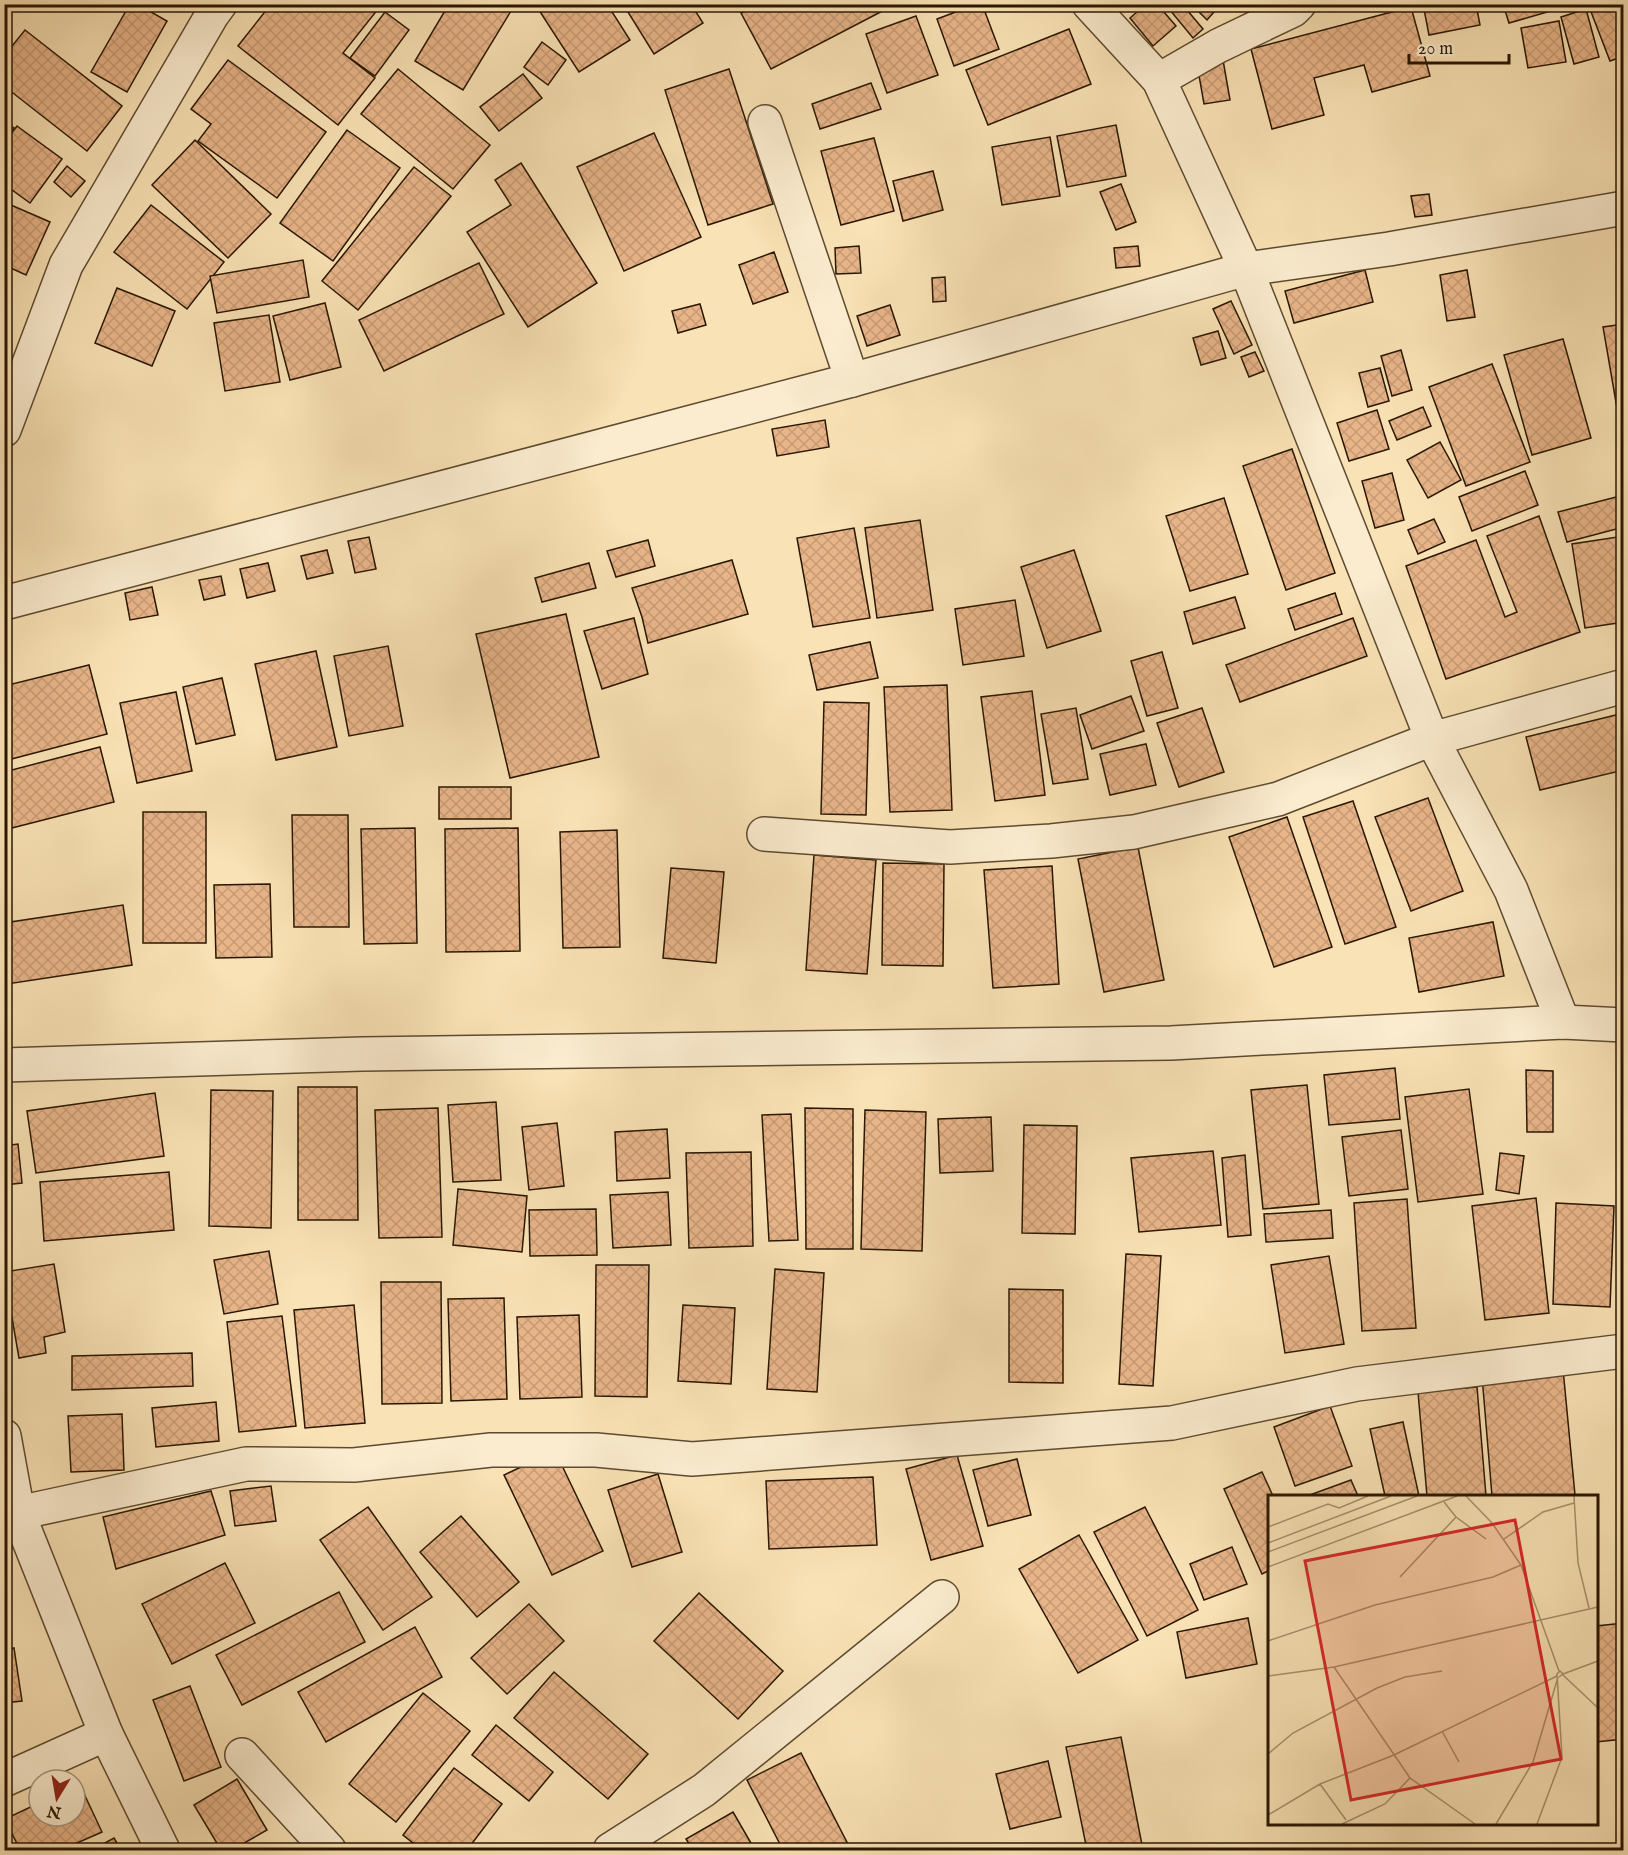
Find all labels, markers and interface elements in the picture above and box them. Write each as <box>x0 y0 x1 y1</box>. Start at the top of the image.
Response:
scale bar <box>1409 27 1510 65</box>
text: 20 m <box>1418 38 1453 61</box>
inset map <box>1268 1495 1598 1825</box>
north arrow <box>27 1768 87 1828</box>
text: N <box>46 1800 64 1822</box>

